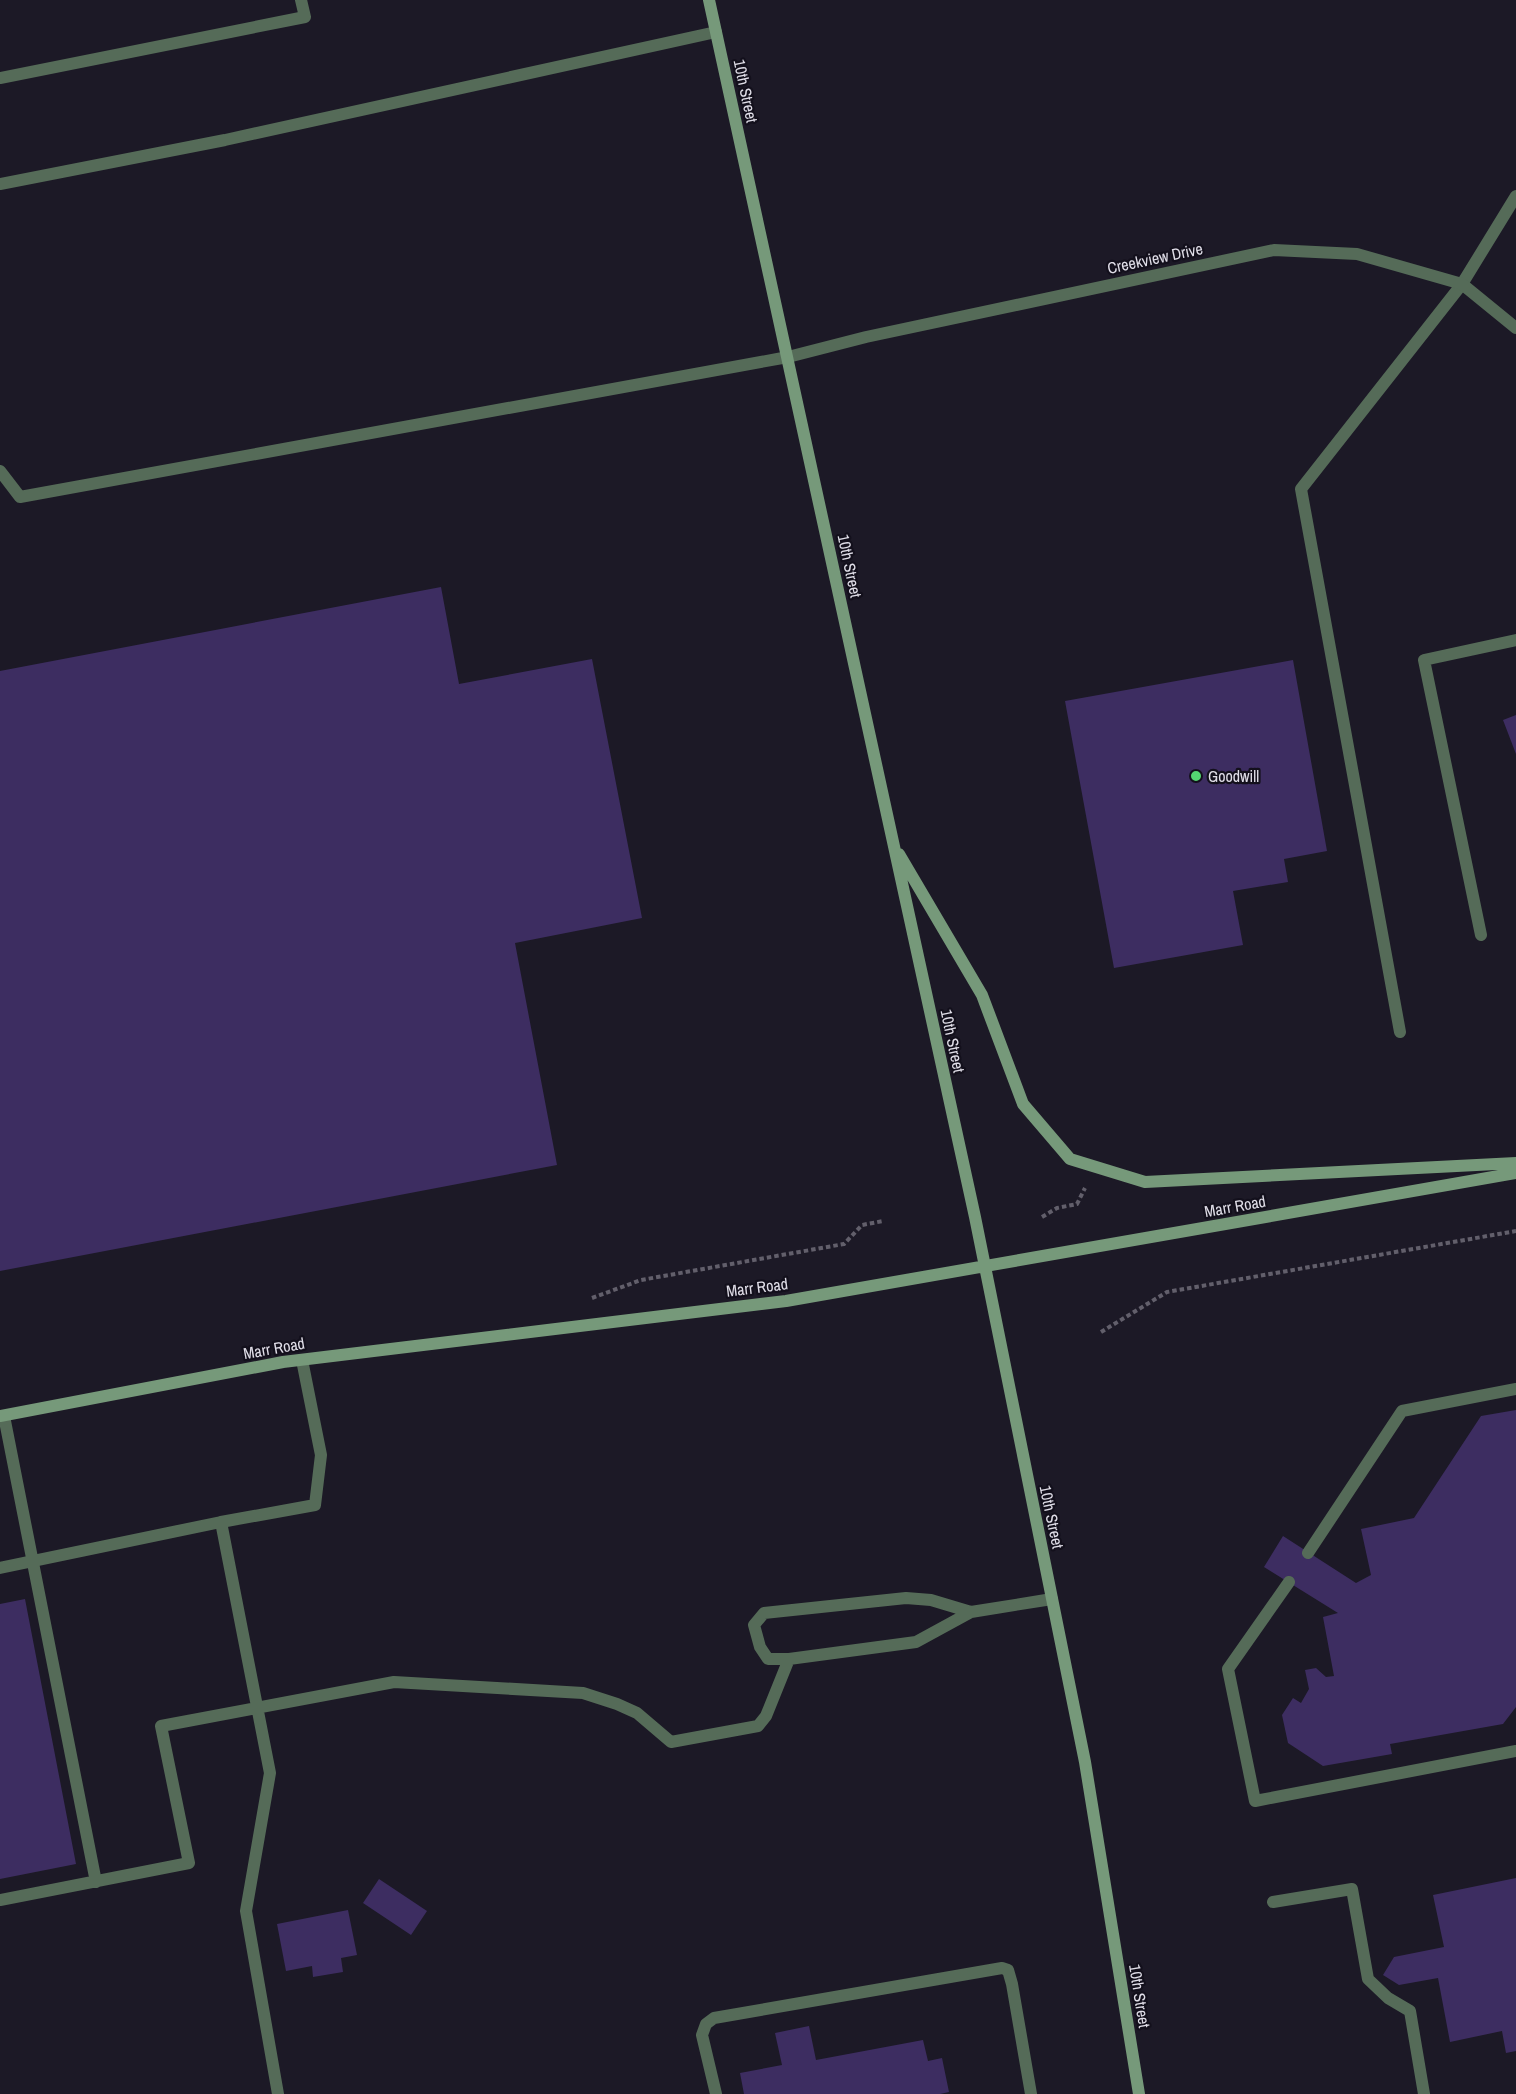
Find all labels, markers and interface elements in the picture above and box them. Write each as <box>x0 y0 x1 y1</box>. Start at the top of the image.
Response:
street label: 10th Street <box>729 57 764 125</box>
street label: Creekview Drive <box>1105 237 1205 279</box>
street label: 10th Street <box>833 532 868 600</box>
place label: Goodwill <box>1208 765 1259 787</box>
marker: Goodwill <box>1189 769 1203 783</box>
street label: 10th Street <box>936 1007 971 1075</box>
street label: Marr Road <box>1203 1190 1267 1222</box>
street label: Marr Road <box>725 1272 789 1302</box>
street label: Marr Road <box>242 1332 306 1364</box>
street label: 10th Street <box>1035 1483 1070 1551</box>
street label: 10th Street <box>1124 1963 1156 2030</box>

